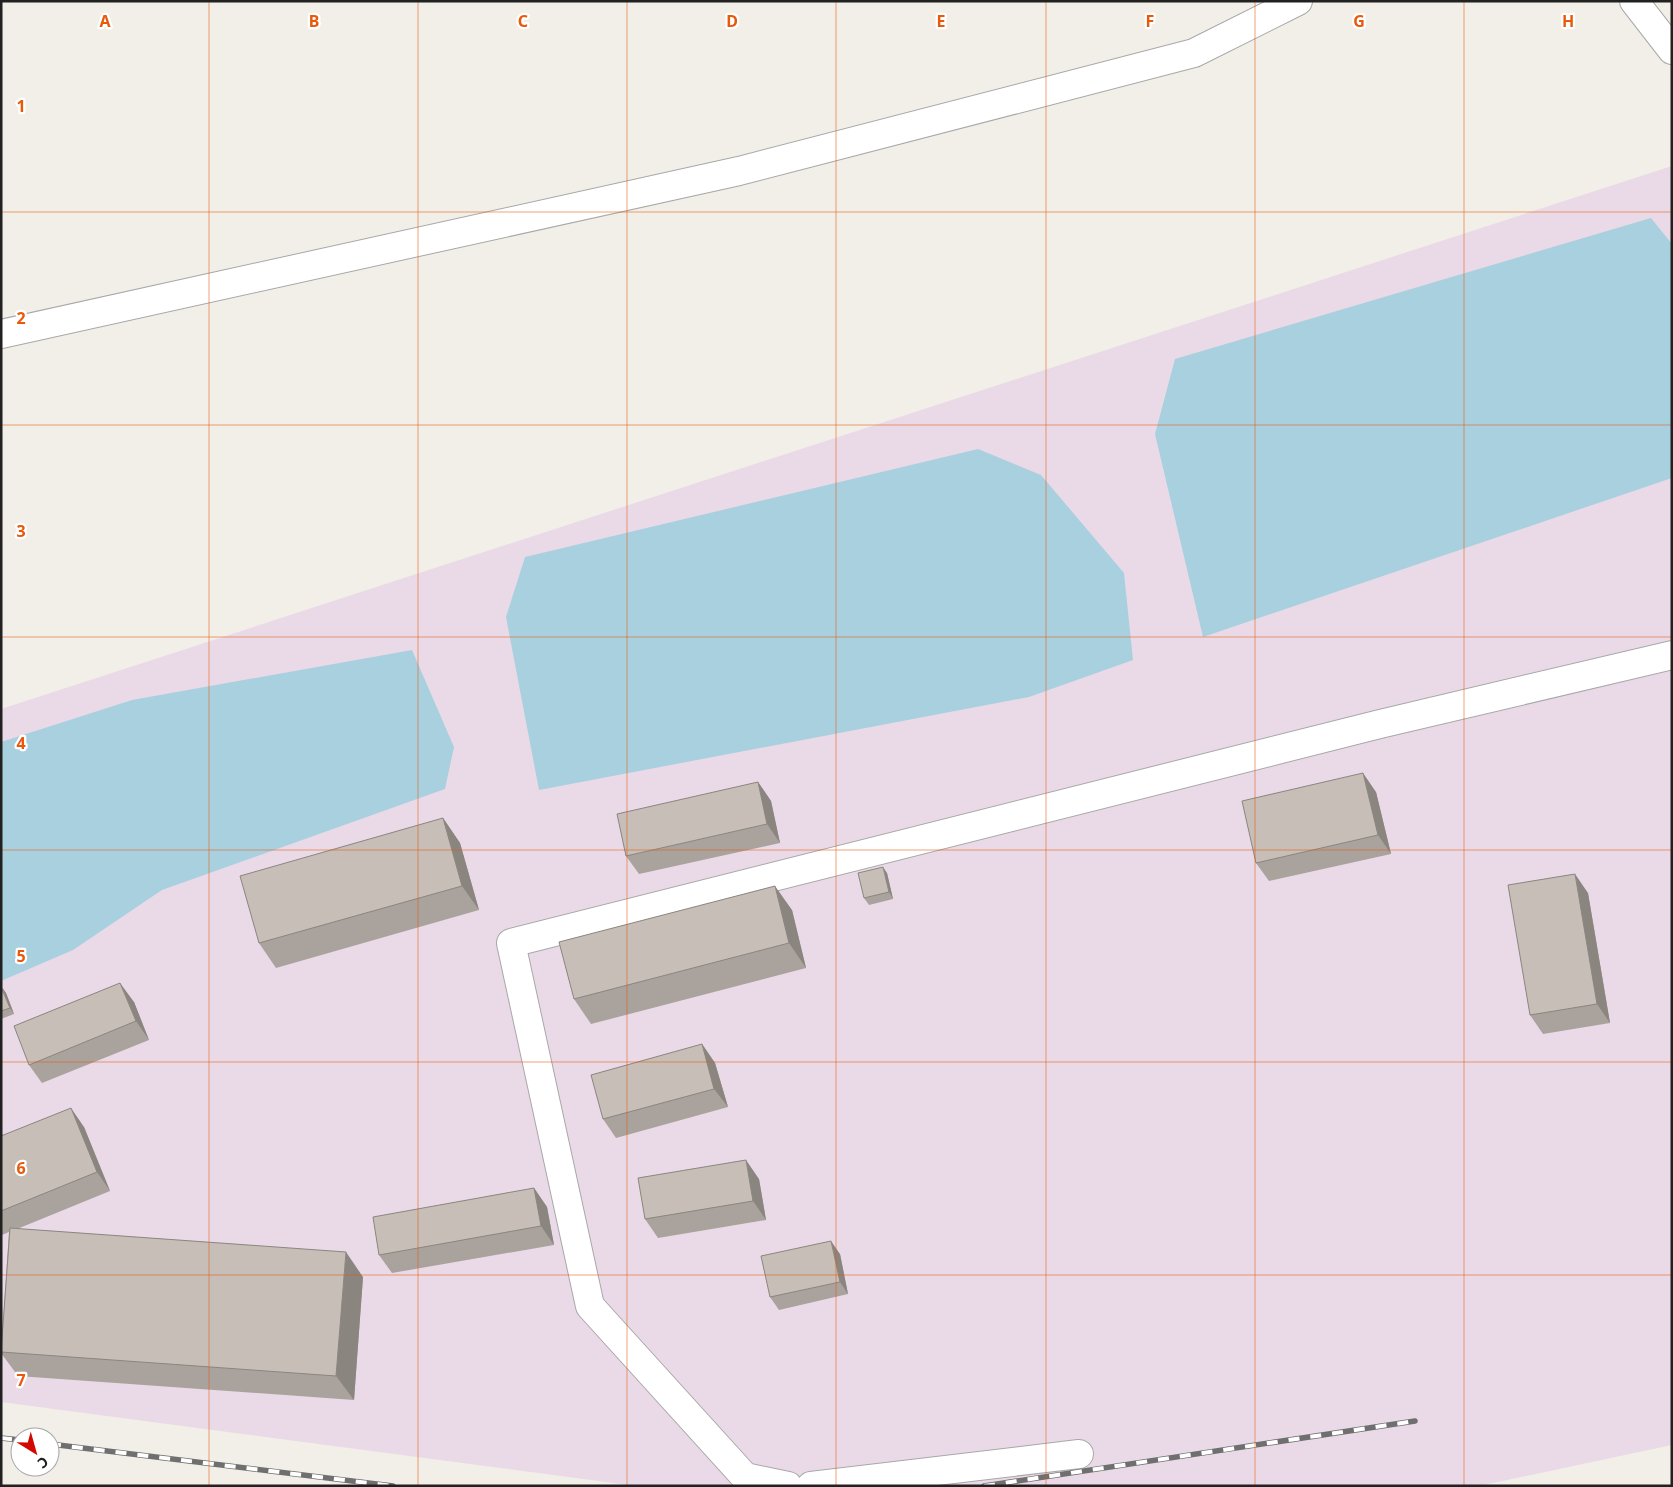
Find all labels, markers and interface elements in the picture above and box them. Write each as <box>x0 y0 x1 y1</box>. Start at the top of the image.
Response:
text: A <box>99 10 111 32</box>
text: B <box>309 10 319 32</box>
text: C <box>518 10 528 32</box>
text: D <box>726 10 738 32</box>
text: E <box>937 10 946 32</box>
text: F <box>1146 10 1154 32</box>
text: G <box>1353 10 1365 32</box>
text: H <box>1562 10 1574 32</box>
text: 1 <box>16 95 26 117</box>
text: 2 <box>16 307 26 329</box>
text: 3 <box>16 520 26 542</box>
text: 4 <box>16 732 26 754</box>
text: 5 <box>16 945 26 967</box>
text: 6 <box>16 1157 26 1179</box>
text: 7 <box>16 1369 26 1391</box>
north arrow <box>10 1427 60 1477</box>
text: С <box>34 1452 52 1473</box>

